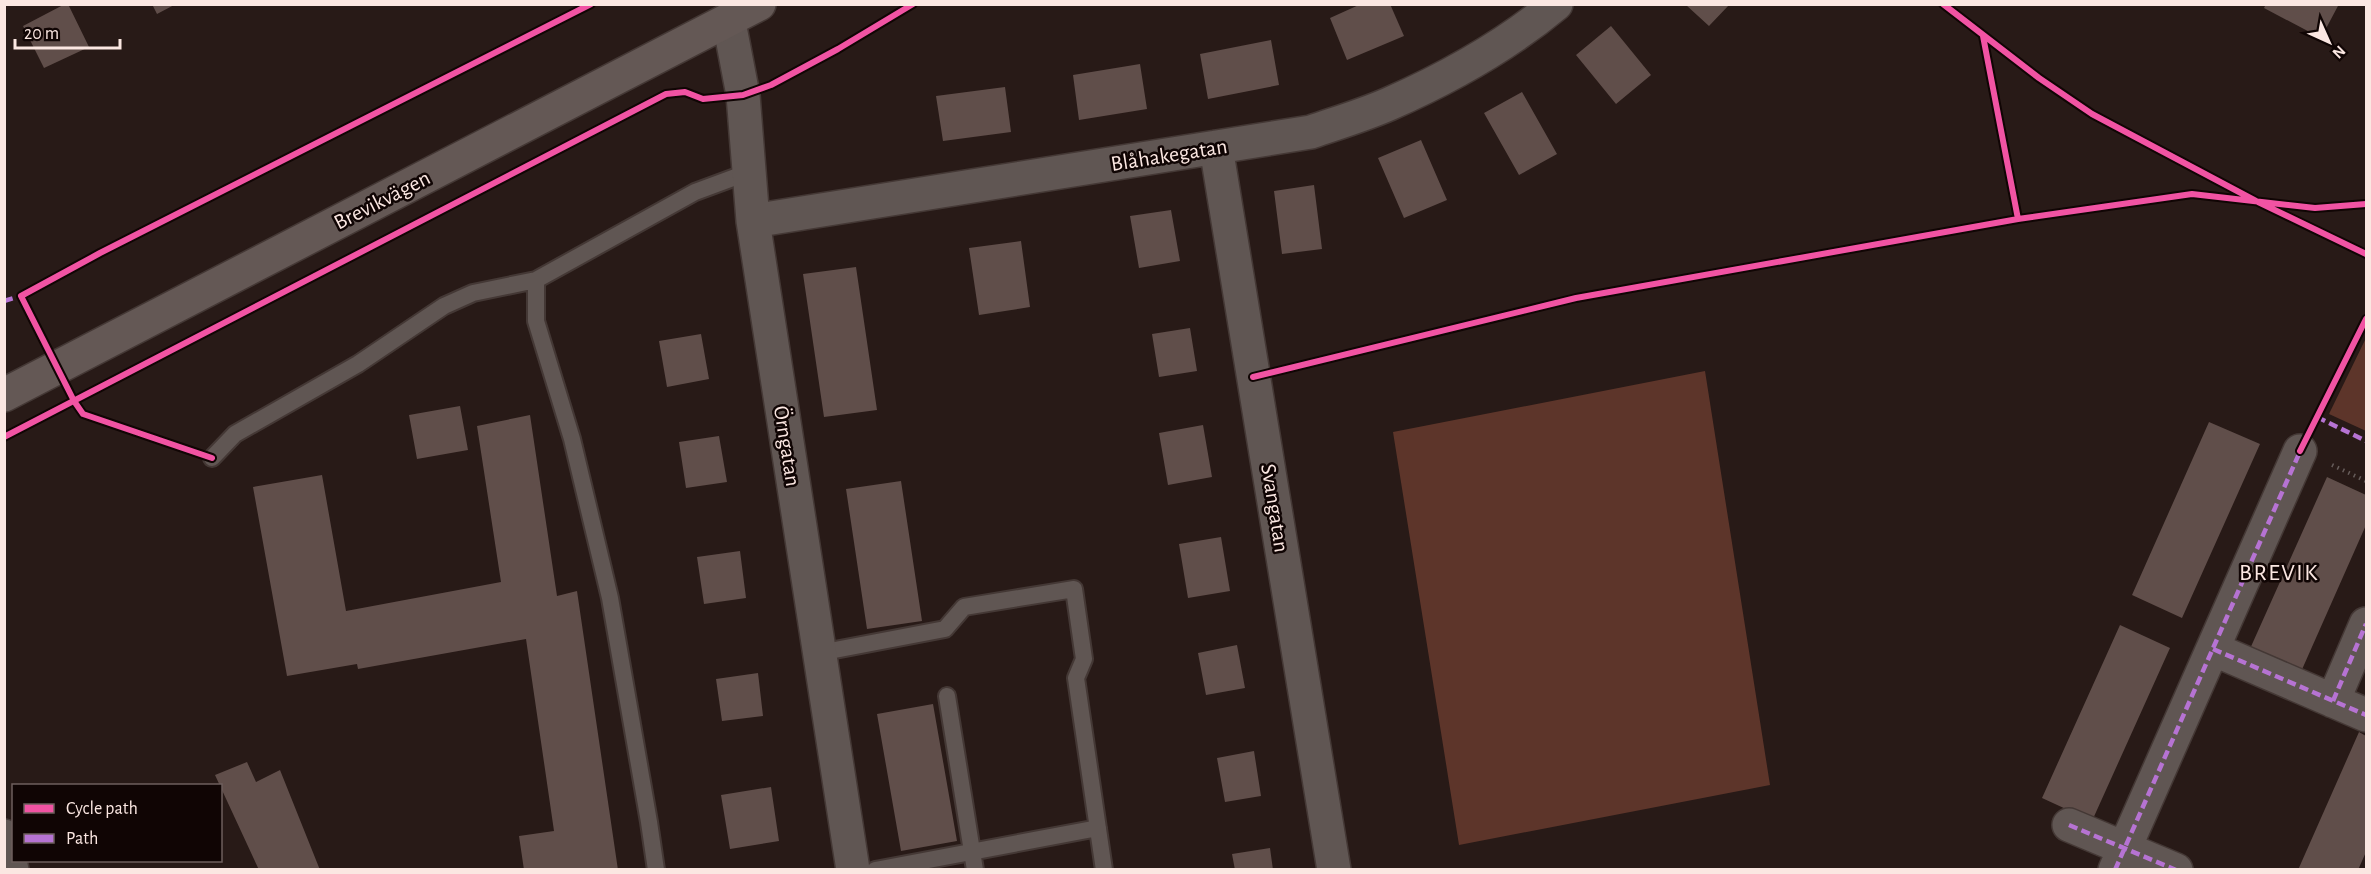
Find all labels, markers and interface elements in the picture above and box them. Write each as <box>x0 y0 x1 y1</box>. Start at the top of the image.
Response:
scale bar <box>15 12 120 50</box>
north arrow <box>2299 12 2359 72</box>
text: 20 m <box>24 25 59 43</box>
text: N <box>2329 42 2348 61</box>
street label: Blåhakegatan <box>1109 135 1229 175</box>
street label: Brevikvägen <box>330 166 434 234</box>
street label: Örngatan <box>770 404 804 488</box>
street label: Svangatan <box>1257 462 1293 554</box>
district label: BREVIK <box>2239 561 2319 585</box>
legend <box>12 784 222 862</box>
text: Cycle path <box>66 800 138 818</box>
text: Path <box>66 830 98 848</box>

